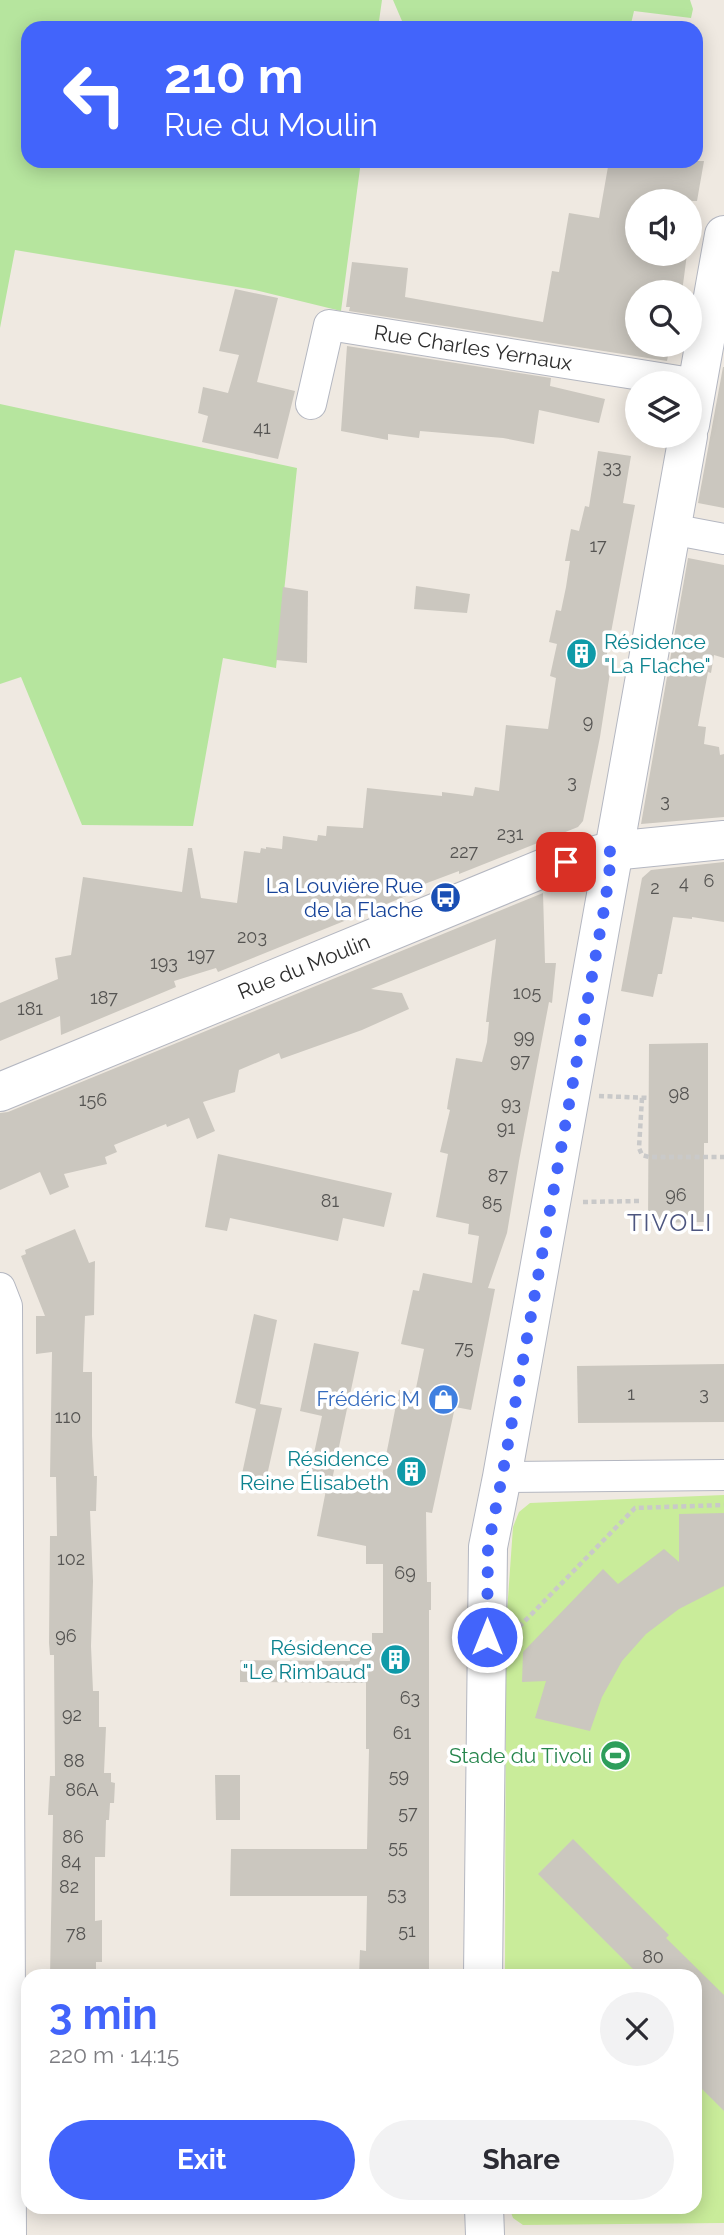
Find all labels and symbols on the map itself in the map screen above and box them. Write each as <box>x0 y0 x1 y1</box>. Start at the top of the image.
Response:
street label: Rue Charles Yernaux <box>372 320 574 376</box>
house number: 41 <box>253 417 271 438</box>
house number: 33 <box>602 456 622 477</box>
house number: 17 <box>589 535 607 556</box>
place label: Résidence "La Flache" <box>604 629 711 678</box>
building icon: Résidence "La Flache" <box>564 637 598 671</box>
house number: 9 <box>583 711 593 732</box>
house number: 3 <box>567 771 577 792</box>
house number: 3 <box>660 790 670 811</box>
house number: 231 <box>497 823 524 844</box>
pin <box>536 832 596 892</box>
house number: 227 <box>450 841 479 862</box>
house number: 6 <box>704 870 715 891</box>
house number: 4 <box>679 872 689 893</box>
place label: La Louvière Rue de la Flache <box>266 873 423 922</box>
house number: 2 <box>650 877 660 898</box>
bus stop icon: La Louvière Rue de la Flache <box>429 881 463 915</box>
house number: 203 <box>237 926 267 947</box>
street label: Rue du Moulin <box>234 929 374 1004</box>
house number: 197 <box>187 944 215 965</box>
house number: 193 <box>150 952 178 973</box>
house number: 105 <box>513 982 541 1003</box>
house number: 187 <box>90 987 118 1008</box>
house number: 181 <box>17 998 43 1019</box>
house number: 99 <box>513 1026 535 1047</box>
house number: 97 <box>510 1050 530 1071</box>
house number: 98 <box>668 1083 690 1104</box>
house number: 156 <box>79 1089 107 1110</box>
house number: 93 <box>501 1093 521 1114</box>
house number: 91 <box>497 1117 515 1138</box>
house number: 87 <box>488 1165 509 1186</box>
house number: 96 <box>665 1184 687 1205</box>
house number: 81 <box>321 1190 339 1211</box>
house number: 85 <box>482 1192 502 1213</box>
district label: TIVOLI <box>627 1208 713 1237</box>
house number: 75 <box>454 1337 474 1358</box>
shop icon: Frédéric M <box>426 1382 460 1416</box>
house number: 1 <box>627 1383 635 1404</box>
house number: 3 <box>699 1383 709 1404</box>
place label: Frédéric M <box>316 1386 420 1411</box>
house number: 110 <box>55 1406 81 1427</box>
place label: Résidence Reine Élisabeth <box>240 1446 389 1495</box>
building icon: Résidence Reine Élisabeth <box>395 1454 429 1488</box>
house number: 102 <box>57 1548 85 1569</box>
house number: 69 <box>394 1562 416 1583</box>
position arrow <box>450 1600 524 1674</box>
house number: 96 <box>55 1625 77 1646</box>
place label: Résidence "Le Rimbaud" <box>243 1635 372 1684</box>
building icon: Résidence "Le Rimbaud" <box>378 1643 412 1677</box>
house number: 63 <box>400 1687 420 1708</box>
house number: 92 <box>62 1704 82 1725</box>
house number: 61 <box>393 1722 412 1743</box>
sports icon: Stade du Tivoli <box>598 1739 632 1773</box>
place label: Stade du Tivoli <box>449 1743 592 1768</box>
house number: 88 <box>63 1750 85 1771</box>
house number: 59 <box>389 1765 409 1786</box>
house number: 86A <box>65 1779 99 1800</box>
house number: 57 <box>398 1802 418 1823</box>
house number: 86 <box>62 1826 84 1847</box>
house number: 55 <box>388 1836 408 1857</box>
house number: 84 <box>61 1851 81 1872</box>
house number: 82 <box>59 1876 79 1897</box>
house number: 53 <box>387 1883 407 1904</box>
house number: 51 <box>398 1920 416 1941</box>
house number: 78 <box>66 1923 86 1944</box>
house number: 80 <box>642 1946 664 1967</box>

